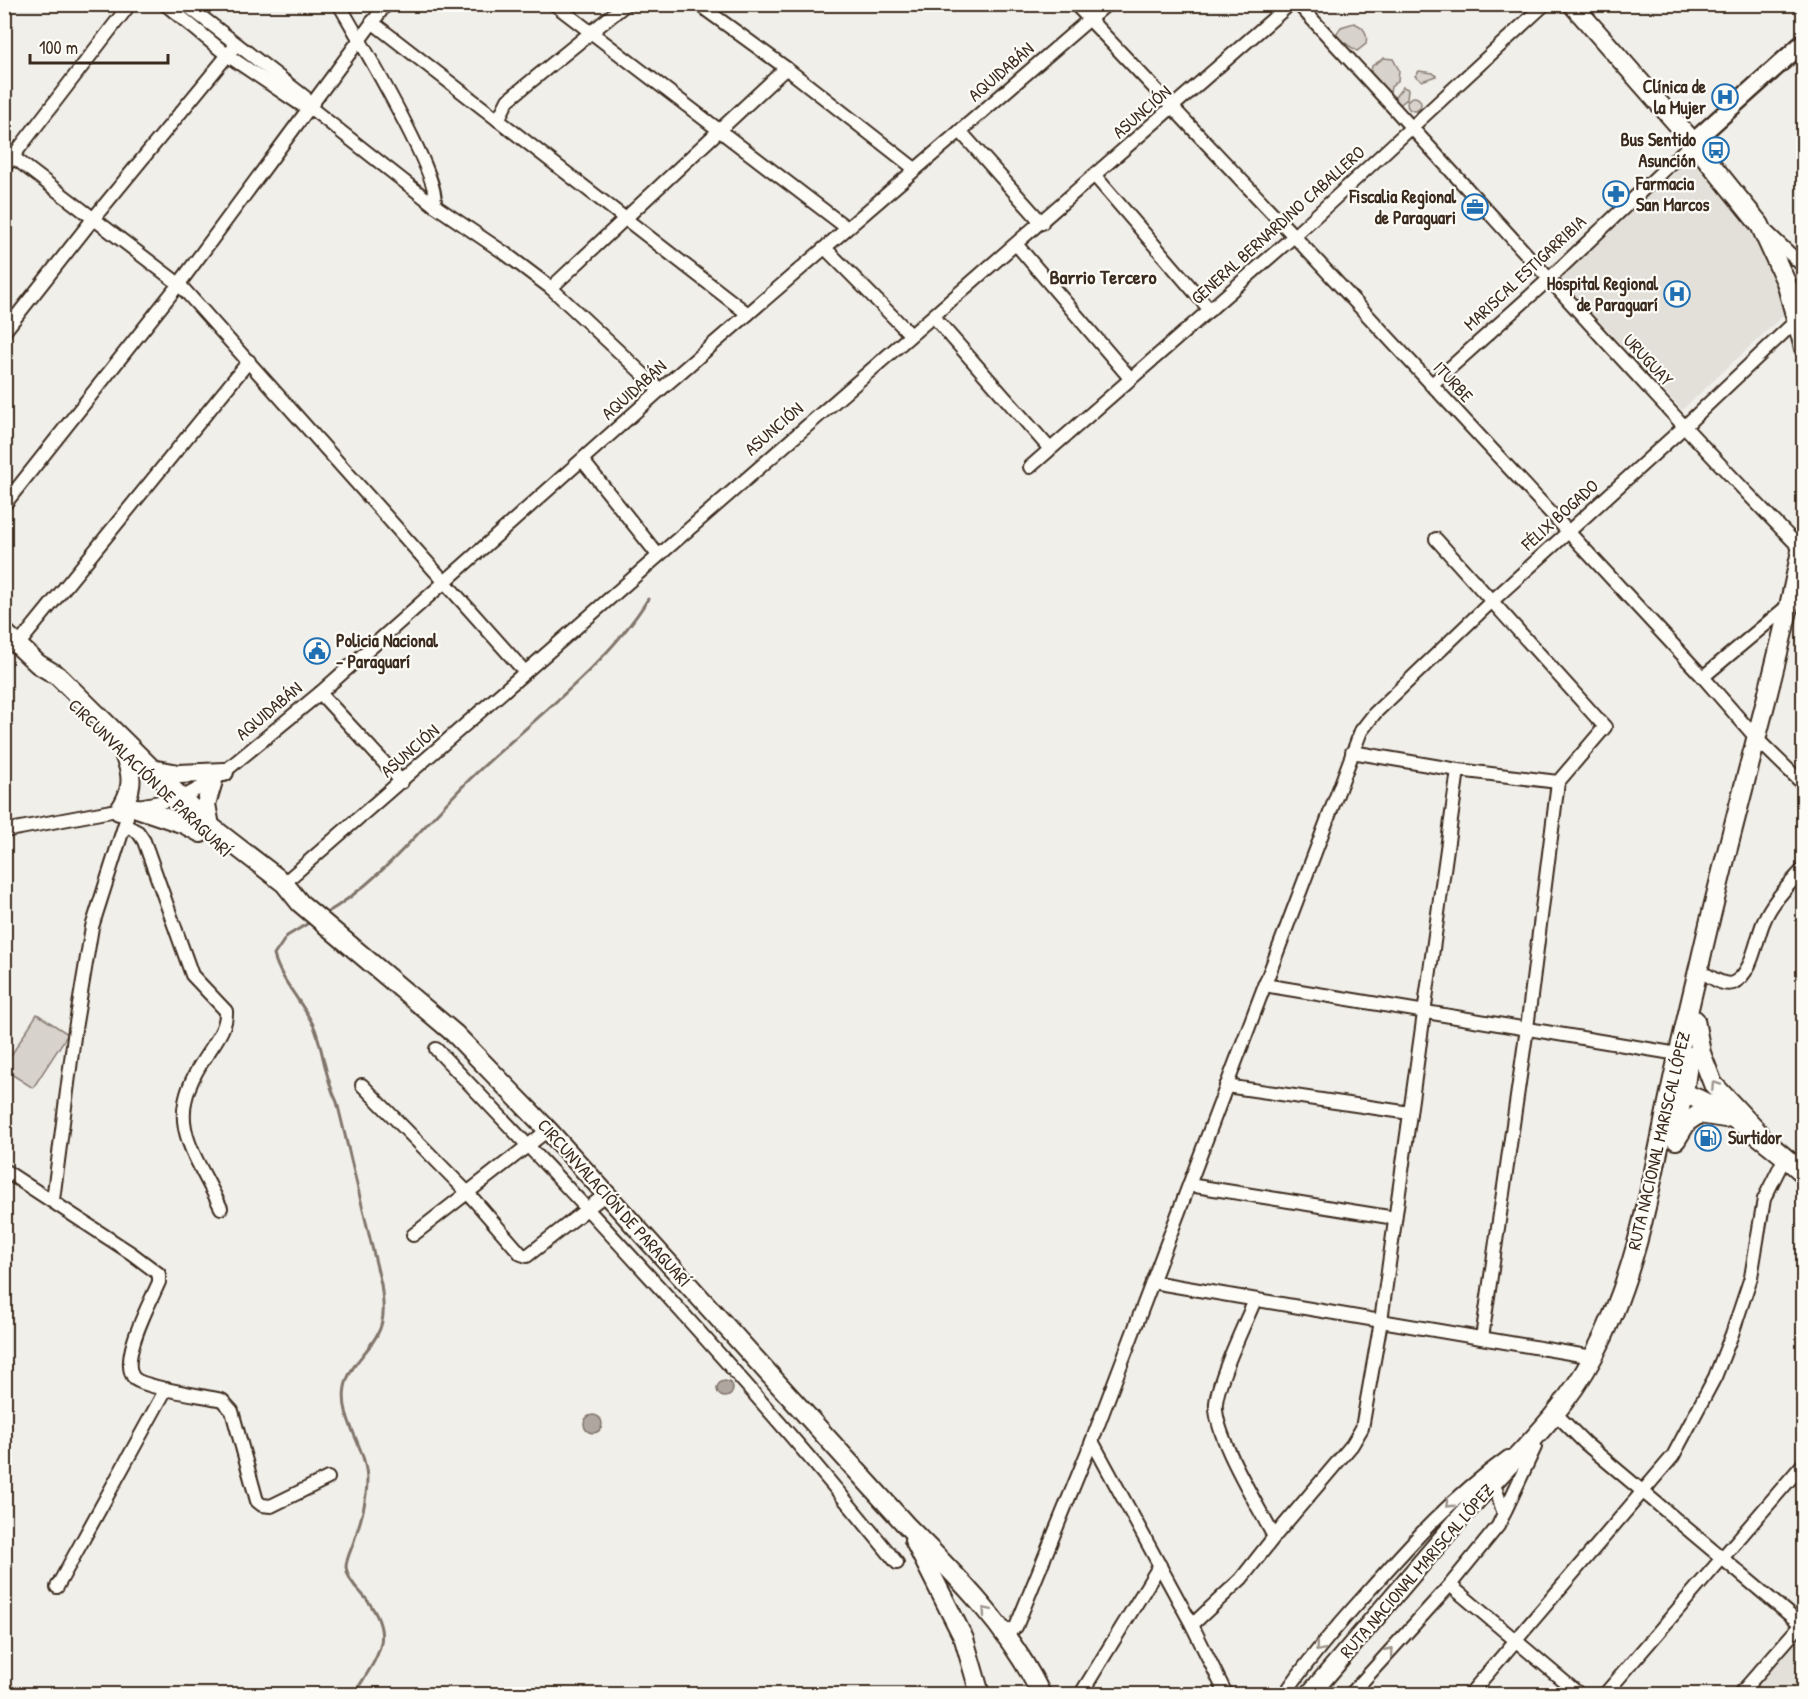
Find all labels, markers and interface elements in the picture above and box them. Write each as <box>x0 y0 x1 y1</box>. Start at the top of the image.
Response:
scale bar <box>30 27 168 65</box>
text: 100 m <box>39 35 78 60</box>
street label: AQUIDABÁN <box>962 36 1039 107</box>
place label: Clínica de la Mujer <box>1643 74 1707 120</box>
street label: ASUNCIÓN <box>1107 79 1176 144</box>
hospital icon: Clínica de la Mujer <box>1710 82 1740 112</box>
place label: Bus Sentido Asunción <box>1621 127 1697 173</box>
bus stop icon: Bus Sentido Asunción <box>1701 135 1731 165</box>
street label: GENERAL BERNARDINO CABALLERO <box>1185 140 1370 310</box>
place label: Farmacia San Marcos <box>1635 171 1710 217</box>
pharmacy icon: Farmacia San Marcos <box>1601 179 1631 209</box>
place label: Fiscalia Regional de Paraguari <box>1349 184 1457 231</box>
office icon: Fiscalia Regional de Paraguari <box>1460 192 1490 222</box>
street label: MARISCAL ESTIGARRIBIA <box>1458 209 1591 336</box>
district label: Barrio Tercero <box>1049 263 1157 290</box>
place label: Hospital Regional de Paraguarí <box>1547 271 1659 318</box>
hospital icon: Hospital Regional de Paraguarí <box>1662 279 1692 309</box>
street label: URUGUAY <box>1618 328 1679 391</box>
street label: AQUIDABÁN <box>596 354 672 426</box>
street label: ITURBE <box>1428 356 1479 408</box>
street label: ASUNCIÓN <box>739 396 808 461</box>
street label: FÉLIX BOGADO <box>1515 473 1604 557</box>
place label: Policia Nacional - Paraguarí <box>336 628 439 675</box>
public building icon: Policia Nacional - Paraguarí <box>302 636 332 666</box>
street label: AQUIDABÁN <box>230 675 307 746</box>
street label: CIRCUNVALACIÓN DE PARAGUARÍ <box>63 693 238 863</box>
street label: ASUNCIÓN <box>375 718 444 783</box>
street label: RUTA NACIONAL MARISCAL LÓPEZ <box>1621 1029 1696 1252</box>
one-way arrow <box>1711 1081 1722 1092</box>
street label: CIRCUNVALACIÓN DE PARAGUARÍ <box>532 1113 697 1292</box>
fuel station icon: Surtidor <box>1693 1123 1723 1153</box>
place label: Surtidor <box>1728 1125 1782 1150</box>
street label: RUTA NACIONAL MARISCAL LÓPEZ <box>1334 1478 1499 1663</box>
one-way arrow <box>1446 1496 1457 1507</box>
one-way arrow <box>982 1607 993 1618</box>
one-way arrow <box>1315 1641 1326 1652</box>
one-way arrow <box>1383 1647 1394 1658</box>

